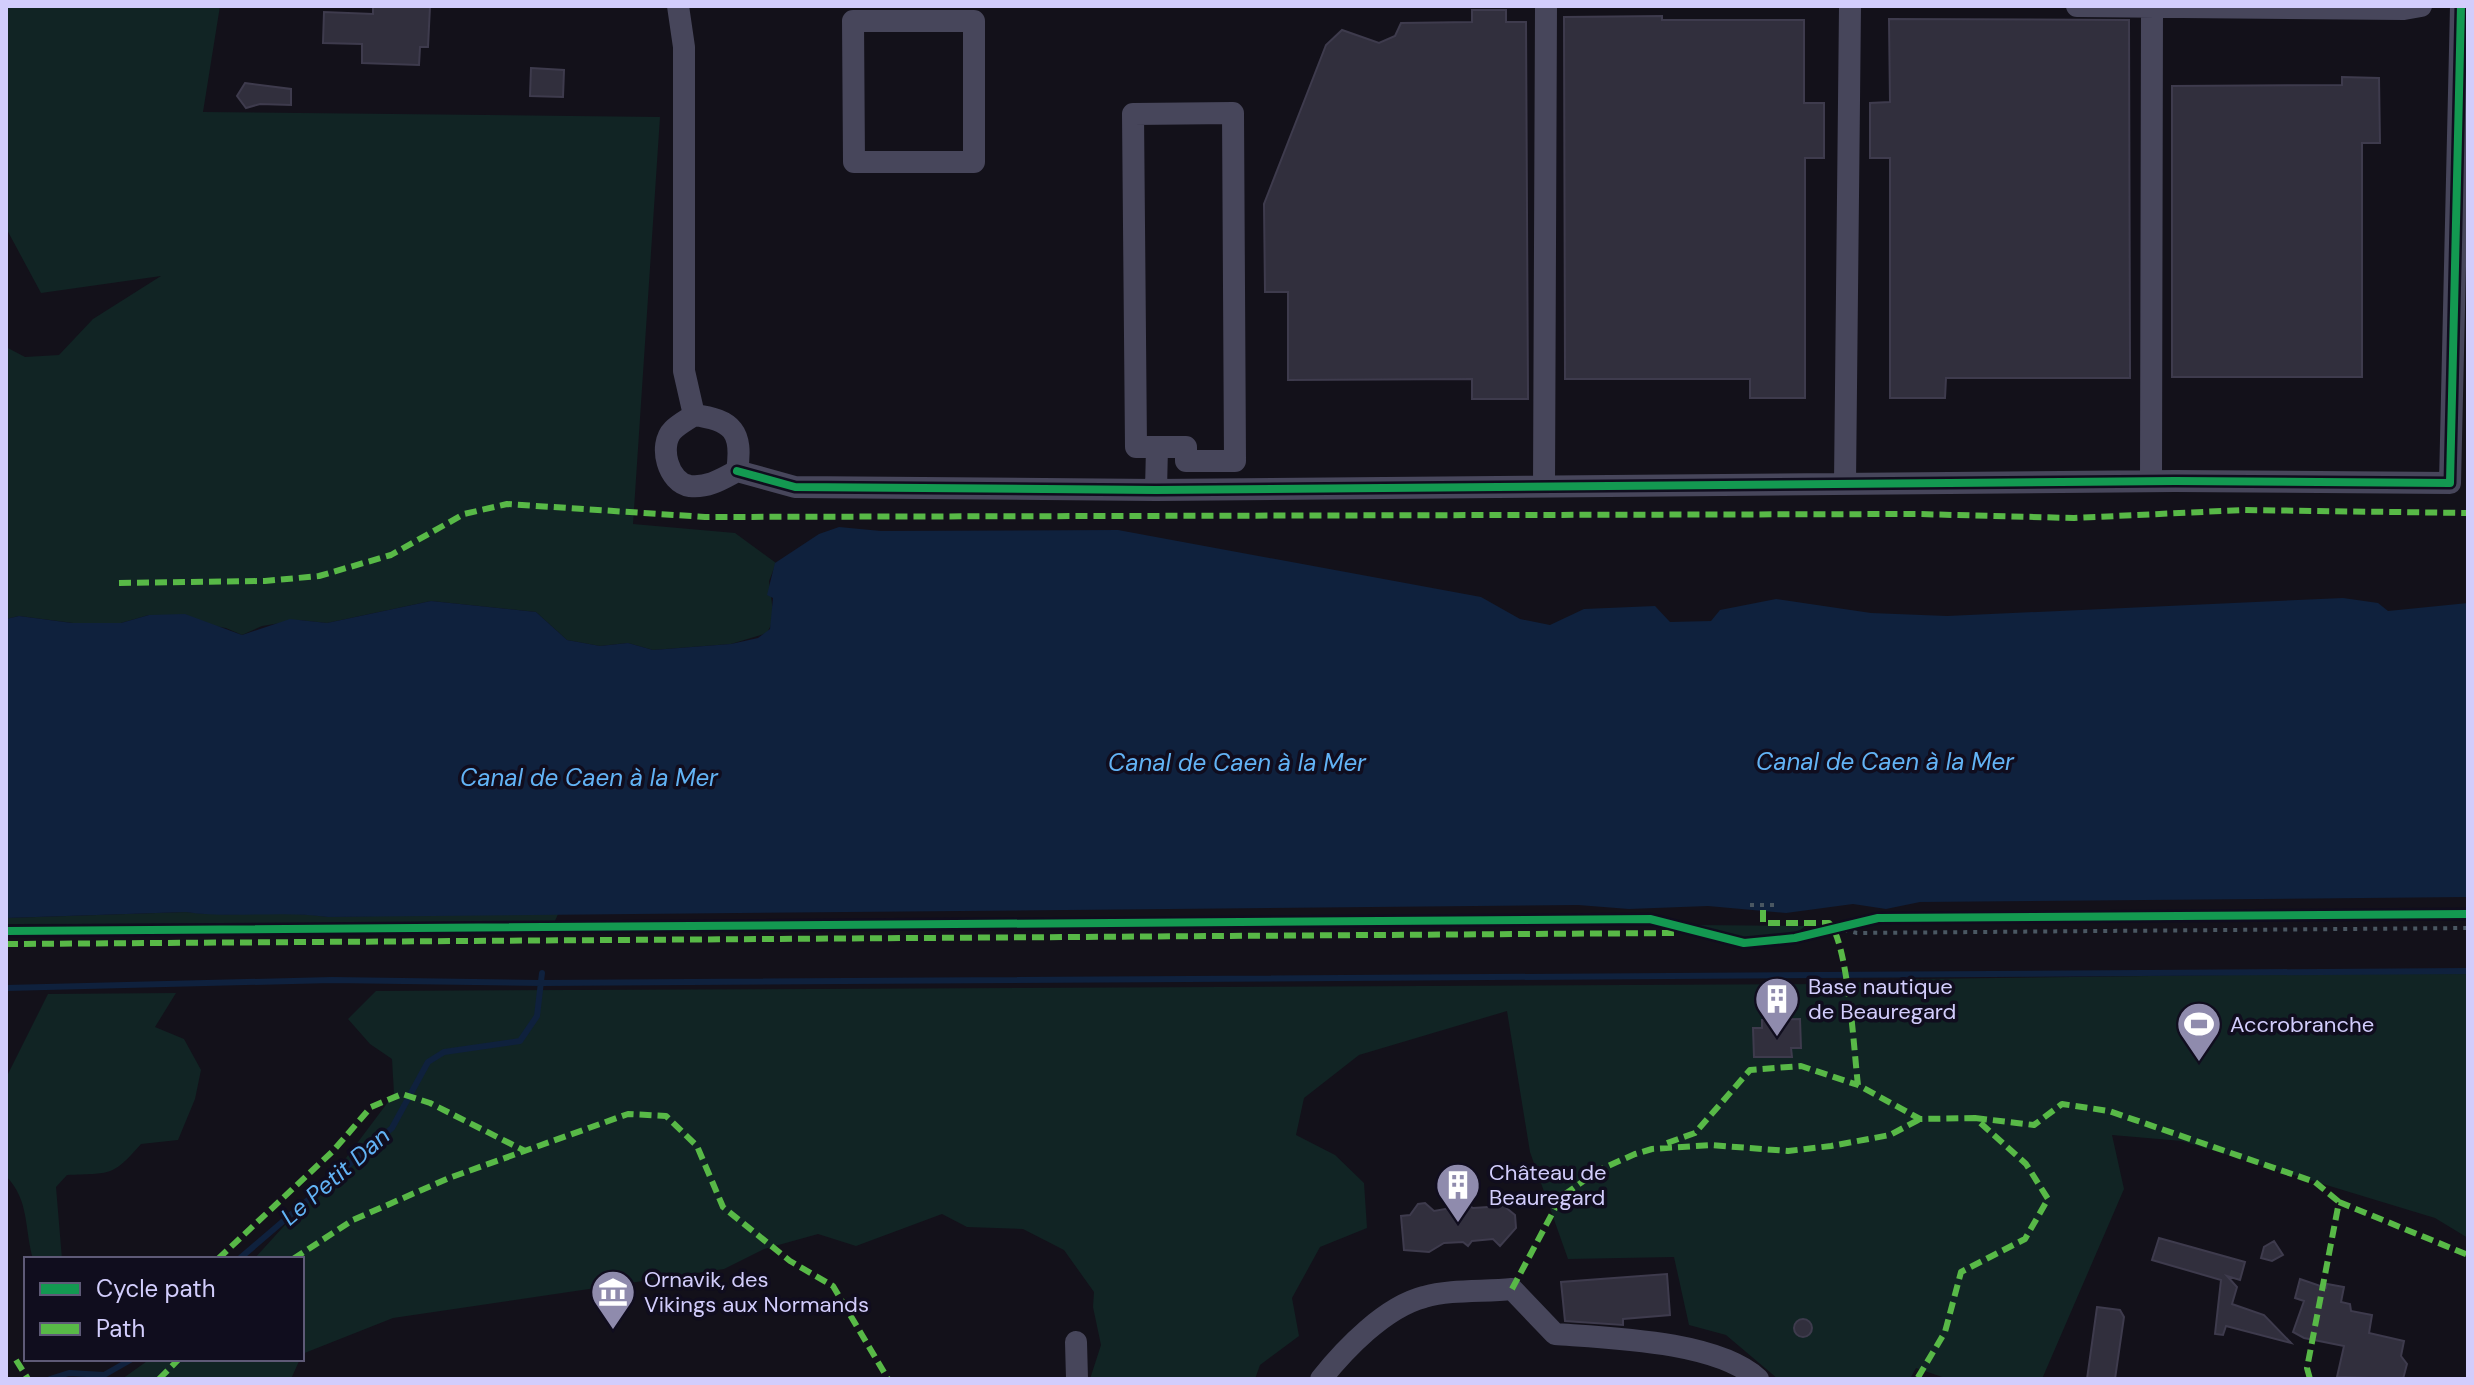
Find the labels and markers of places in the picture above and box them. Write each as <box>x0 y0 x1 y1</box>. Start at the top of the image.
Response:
place label: Base nautique de Beauregard <box>1808 972 1956 1026</box>
building icon: Base nautique de Beauregard <box>1753 975 1801 1038</box>
sports icon: Accrobranche <box>2175 1000 2223 1063</box>
place label: Accrobranche <box>2230 1010 2374 1039</box>
place label: Château de Beauregard <box>1489 1158 1607 1212</box>
building icon: Château de Beauregard <box>1434 1161 1482 1224</box>
place label: Ornavik, des Vikings aux Normands <box>644 1265 869 1319</box>
museum icon: Ornavik, des Vikings aux Normands <box>589 1268 637 1331</box>

